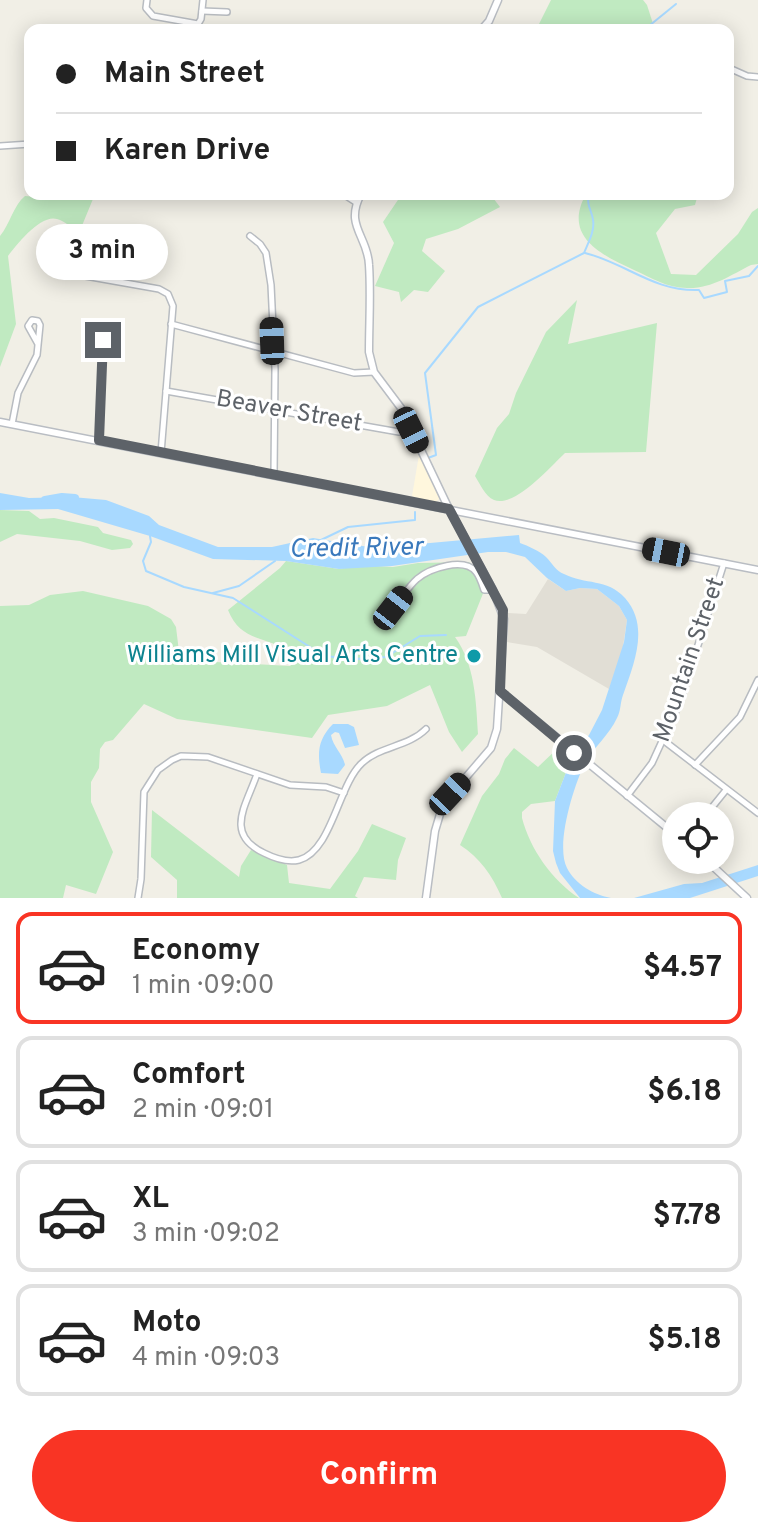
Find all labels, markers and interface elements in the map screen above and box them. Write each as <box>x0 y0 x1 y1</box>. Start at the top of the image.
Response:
text: Main Street <box>104 56 265 93</box>
text: Karen Drive <box>104 133 270 170</box>
callout: 3 min <box>37 224 169 280</box>
text: 3 min <box>68 235 136 268</box>
car <box>259 317 285 365</box>
route end <box>85 322 121 358</box>
street label: Beaver Street <box>214 384 364 440</box>
car <box>390 403 432 457</box>
water label: Credit River <box>289 531 425 567</box>
car <box>640 536 692 568</box>
street label: Mountain Street <box>648 574 732 746</box>
car <box>369 582 417 634</box>
place label: Williams Mill Visual Arts Centre <box>127 641 458 671</box>
marker: Williams Mill Visual Arts Centre <box>465 647 483 665</box>
route start <box>556 735 592 771</box>
car <box>425 768 475 820</box>
map controls <box>662 802 734 874</box>
button: locate <box>662 802 734 874</box>
icon: car <box>36 932 108 1004</box>
text: Economy <box>132 933 260 970</box>
text: $4.57 <box>643 950 722 987</box>
text: 1 min · 09:00 <box>132 970 275 1003</box>
icon: car <box>36 1056 108 1128</box>
text: Comfort <box>132 1057 245 1094</box>
text: $6.18 <box>647 1074 722 1111</box>
text: 2 min · 09:01 <box>132 1094 274 1127</box>
icon: car <box>36 1180 108 1252</box>
text: XL <box>132 1181 169 1218</box>
text: $7.78 <box>653 1198 722 1235</box>
text: 3 min · 09:02 <box>132 1218 280 1251</box>
icon: car <box>36 1304 108 1376</box>
text: Moto <box>132 1305 202 1342</box>
text: $5.18 <box>647 1322 722 1359</box>
text: 4 min · 09:03 <box>132 1342 280 1375</box>
button: Confirm <box>32 1430 726 1522</box>

